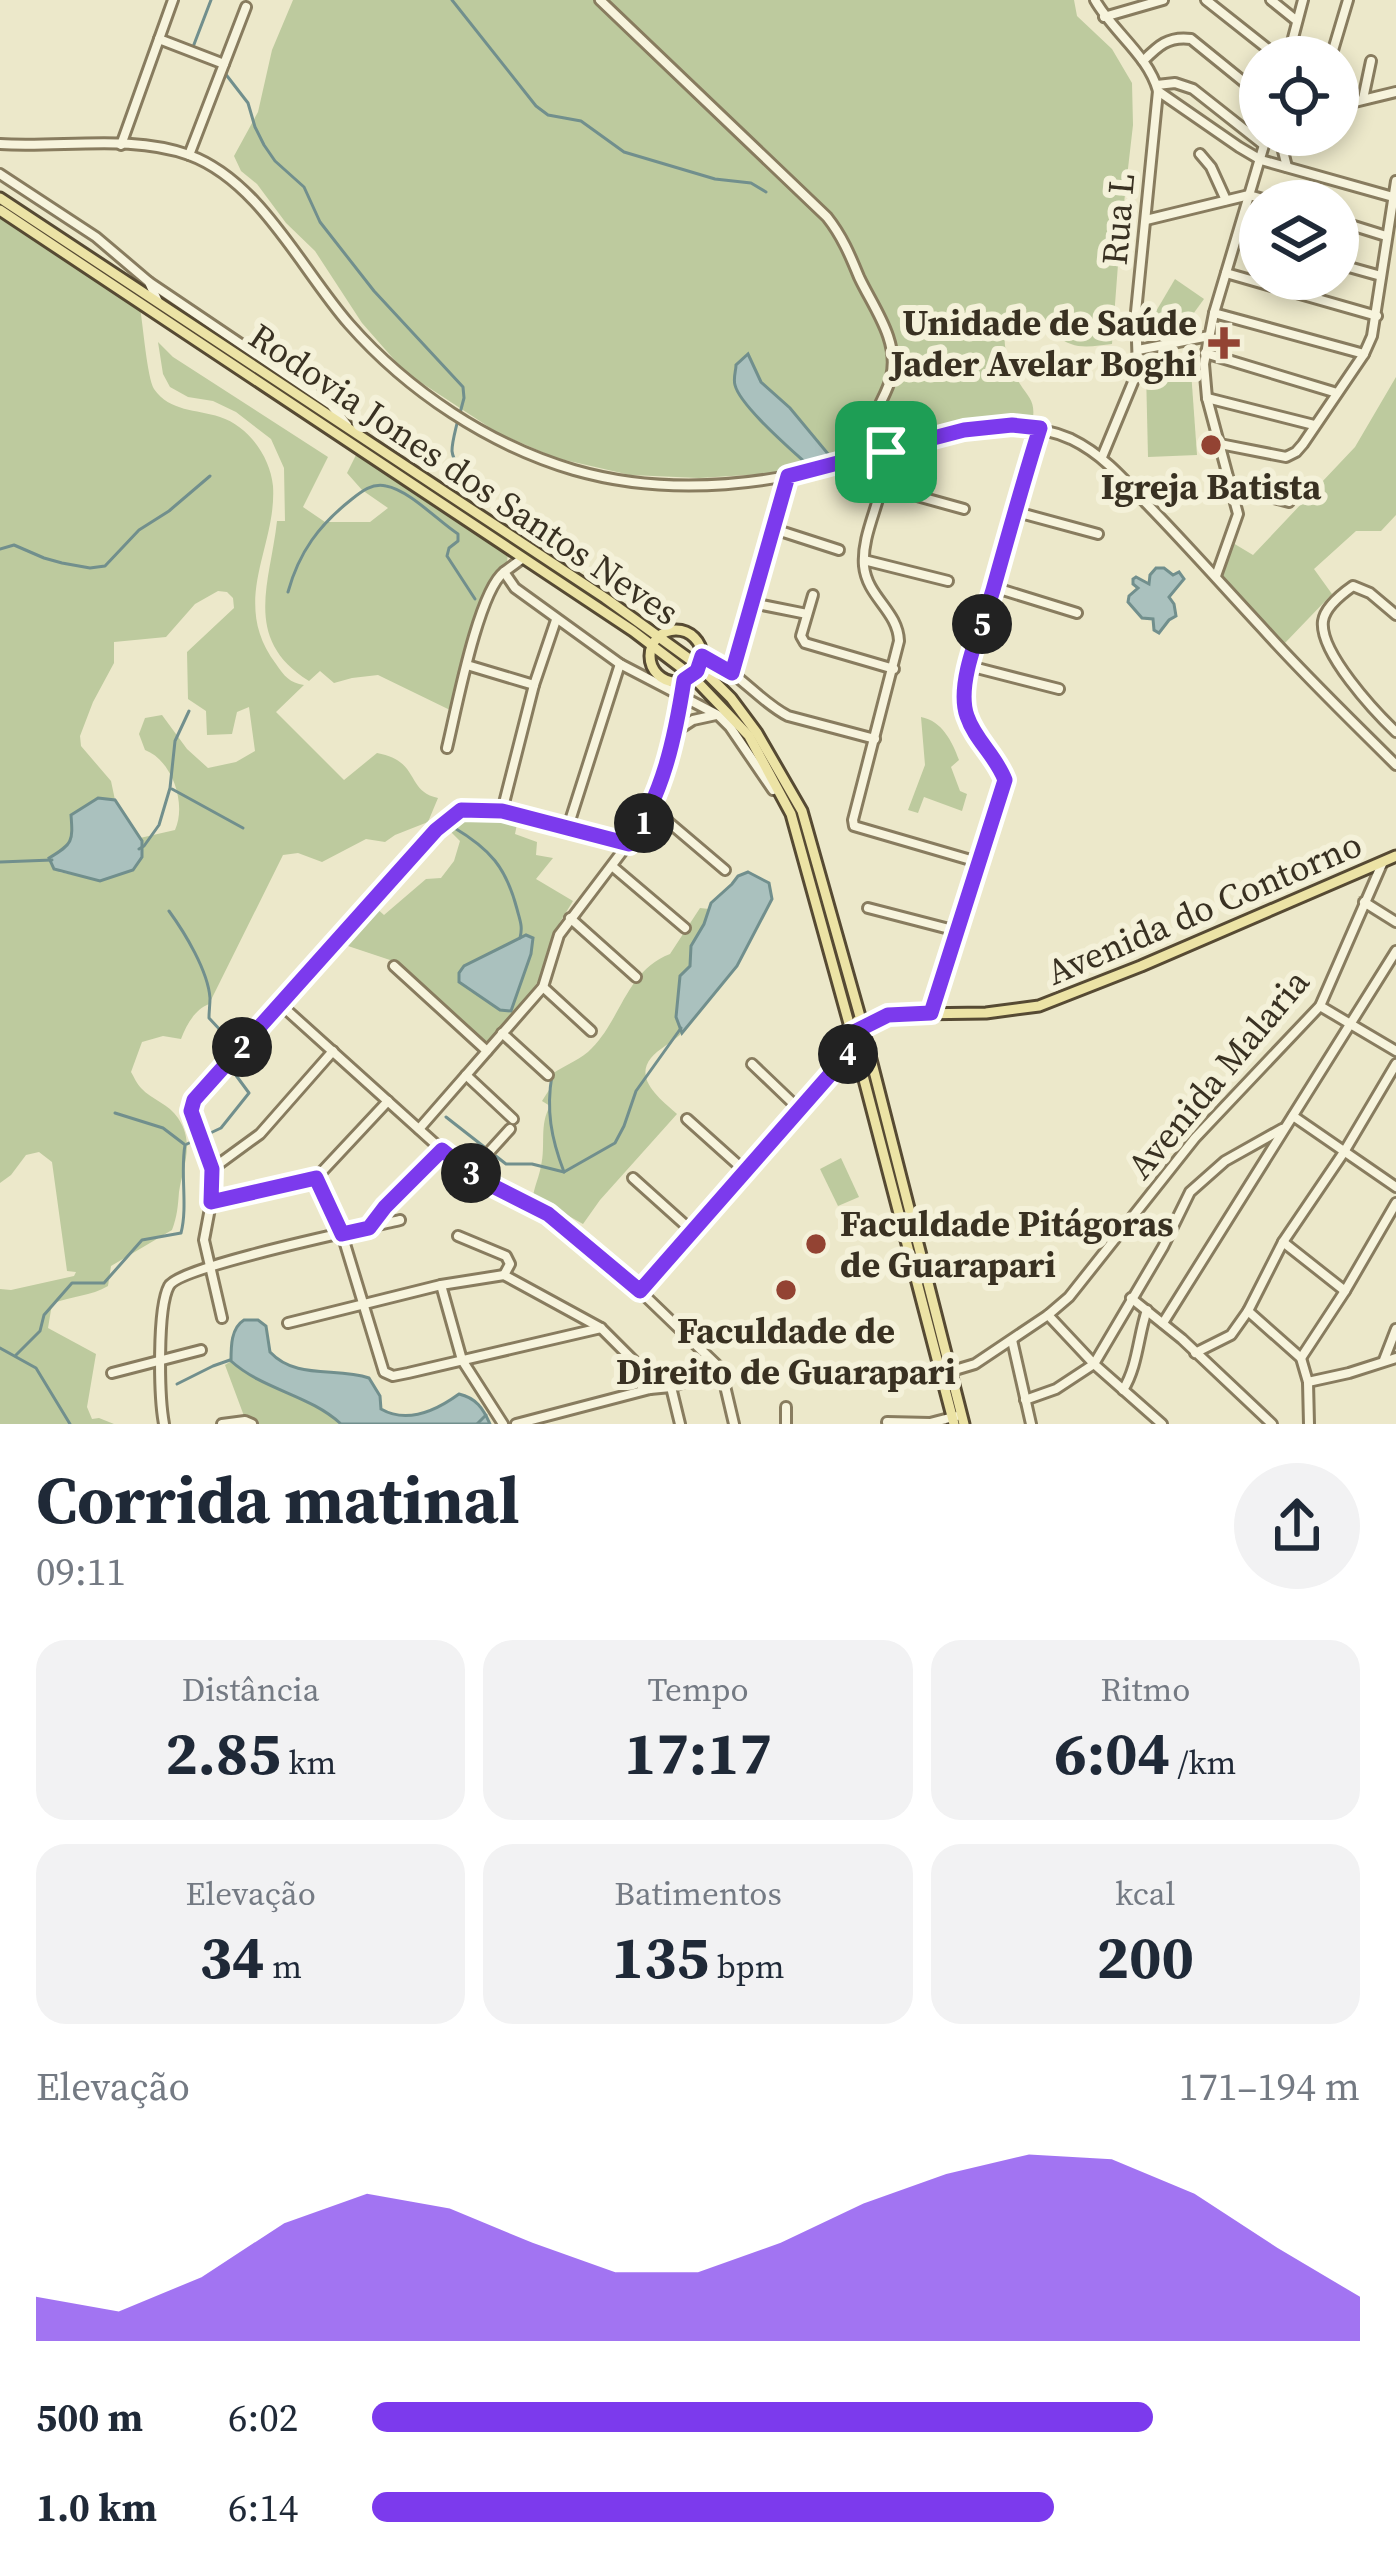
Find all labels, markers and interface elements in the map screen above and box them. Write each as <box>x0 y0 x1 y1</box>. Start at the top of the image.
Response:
map controls <box>1239 36 1359 300</box>
button: locate <box>1239 36 1359 156</box>
street label: Rua L <box>1090 171 1146 267</box>
button: layers <box>1239 180 1359 300</box>
place label: Unidade de Saúde Jader Avelar Boghi <box>889 298 1197 388</box>
street label: Rodovia Jones dos Santos Neves <box>239 311 689 637</box>
marker: Unidade de Saúde Jader Avelar Boghi <box>1208 327 1240 359</box>
pin <box>835 401 937 503</box>
icon: arrive <box>853 419 919 485</box>
marker: Igreja Batista <box>1198 432 1224 458</box>
place label: Igreja Batista <box>1101 462 1322 511</box>
pin: 5 <box>952 594 1012 654</box>
text: 5 <box>973 601 991 646</box>
pin: 1 <box>614 793 674 853</box>
text: 1 <box>635 800 653 845</box>
street label: Avenida do Contorno <box>1039 819 1369 997</box>
street label: Avenida Malaria <box>1116 958 1321 1189</box>
pin: 2 <box>212 1017 272 1077</box>
text: 2 <box>233 1024 251 1069</box>
pin: 4 <box>818 1024 878 1084</box>
text: 4 <box>839 1031 857 1076</box>
pin: 3 <box>441 1143 501 1203</box>
text: 3 <box>462 1150 480 1195</box>
place label: Faculdade Pitágoras de Guarapari <box>840 1199 1174 1289</box>
marker: Faculdade Pitágoras de Guarapari <box>803 1231 829 1257</box>
marker: Faculdade de Direito de Guarapari <box>773 1277 799 1303</box>
place label: Faculdade de Direito de Guarapari <box>616 1306 956 1396</box>
text: Corrida matinal <box>36 1455 520 1545</box>
button: share <box>1234 1463 1360 1589</box>
text: 09:11 <box>36 1545 126 1598</box>
text: Distância <box>182 1667 320 1712</box>
text: Tempo <box>647 1667 749 1712</box>
text: Ritmo <box>1100 1667 1190 1712</box>
text: 2.85 <box>165 1712 281 1794</box>
text: 17:17 <box>624 1712 772 1794</box>
text: 6:04 <box>1054 1712 1170 1794</box>
text: km <box>281 1740 336 1785</box>
text: /km <box>1170 1740 1236 1785</box>
text: Elevação <box>186 1871 316 1916</box>
text: Batimentos <box>614 1871 782 1916</box>
text: kcal <box>1115 1871 1175 1916</box>
text: 34 <box>199 1916 264 1998</box>
text: 135 <box>612 1916 709 1998</box>
text: 200 <box>1097 1916 1194 1998</box>
text: m <box>264 1944 302 1989</box>
text: bpm <box>709 1944 784 1989</box>
text: Elevação <box>36 2060 190 2113</box>
text: 171–194 m <box>1179 2060 1360 2113</box>
text: 500 m <box>36 2391 143 2444</box>
text: 6:02 <box>228 2391 298 2444</box>
text: 1.0 km <box>36 2481 157 2534</box>
text: 6:14 <box>228 2481 298 2534</box>

